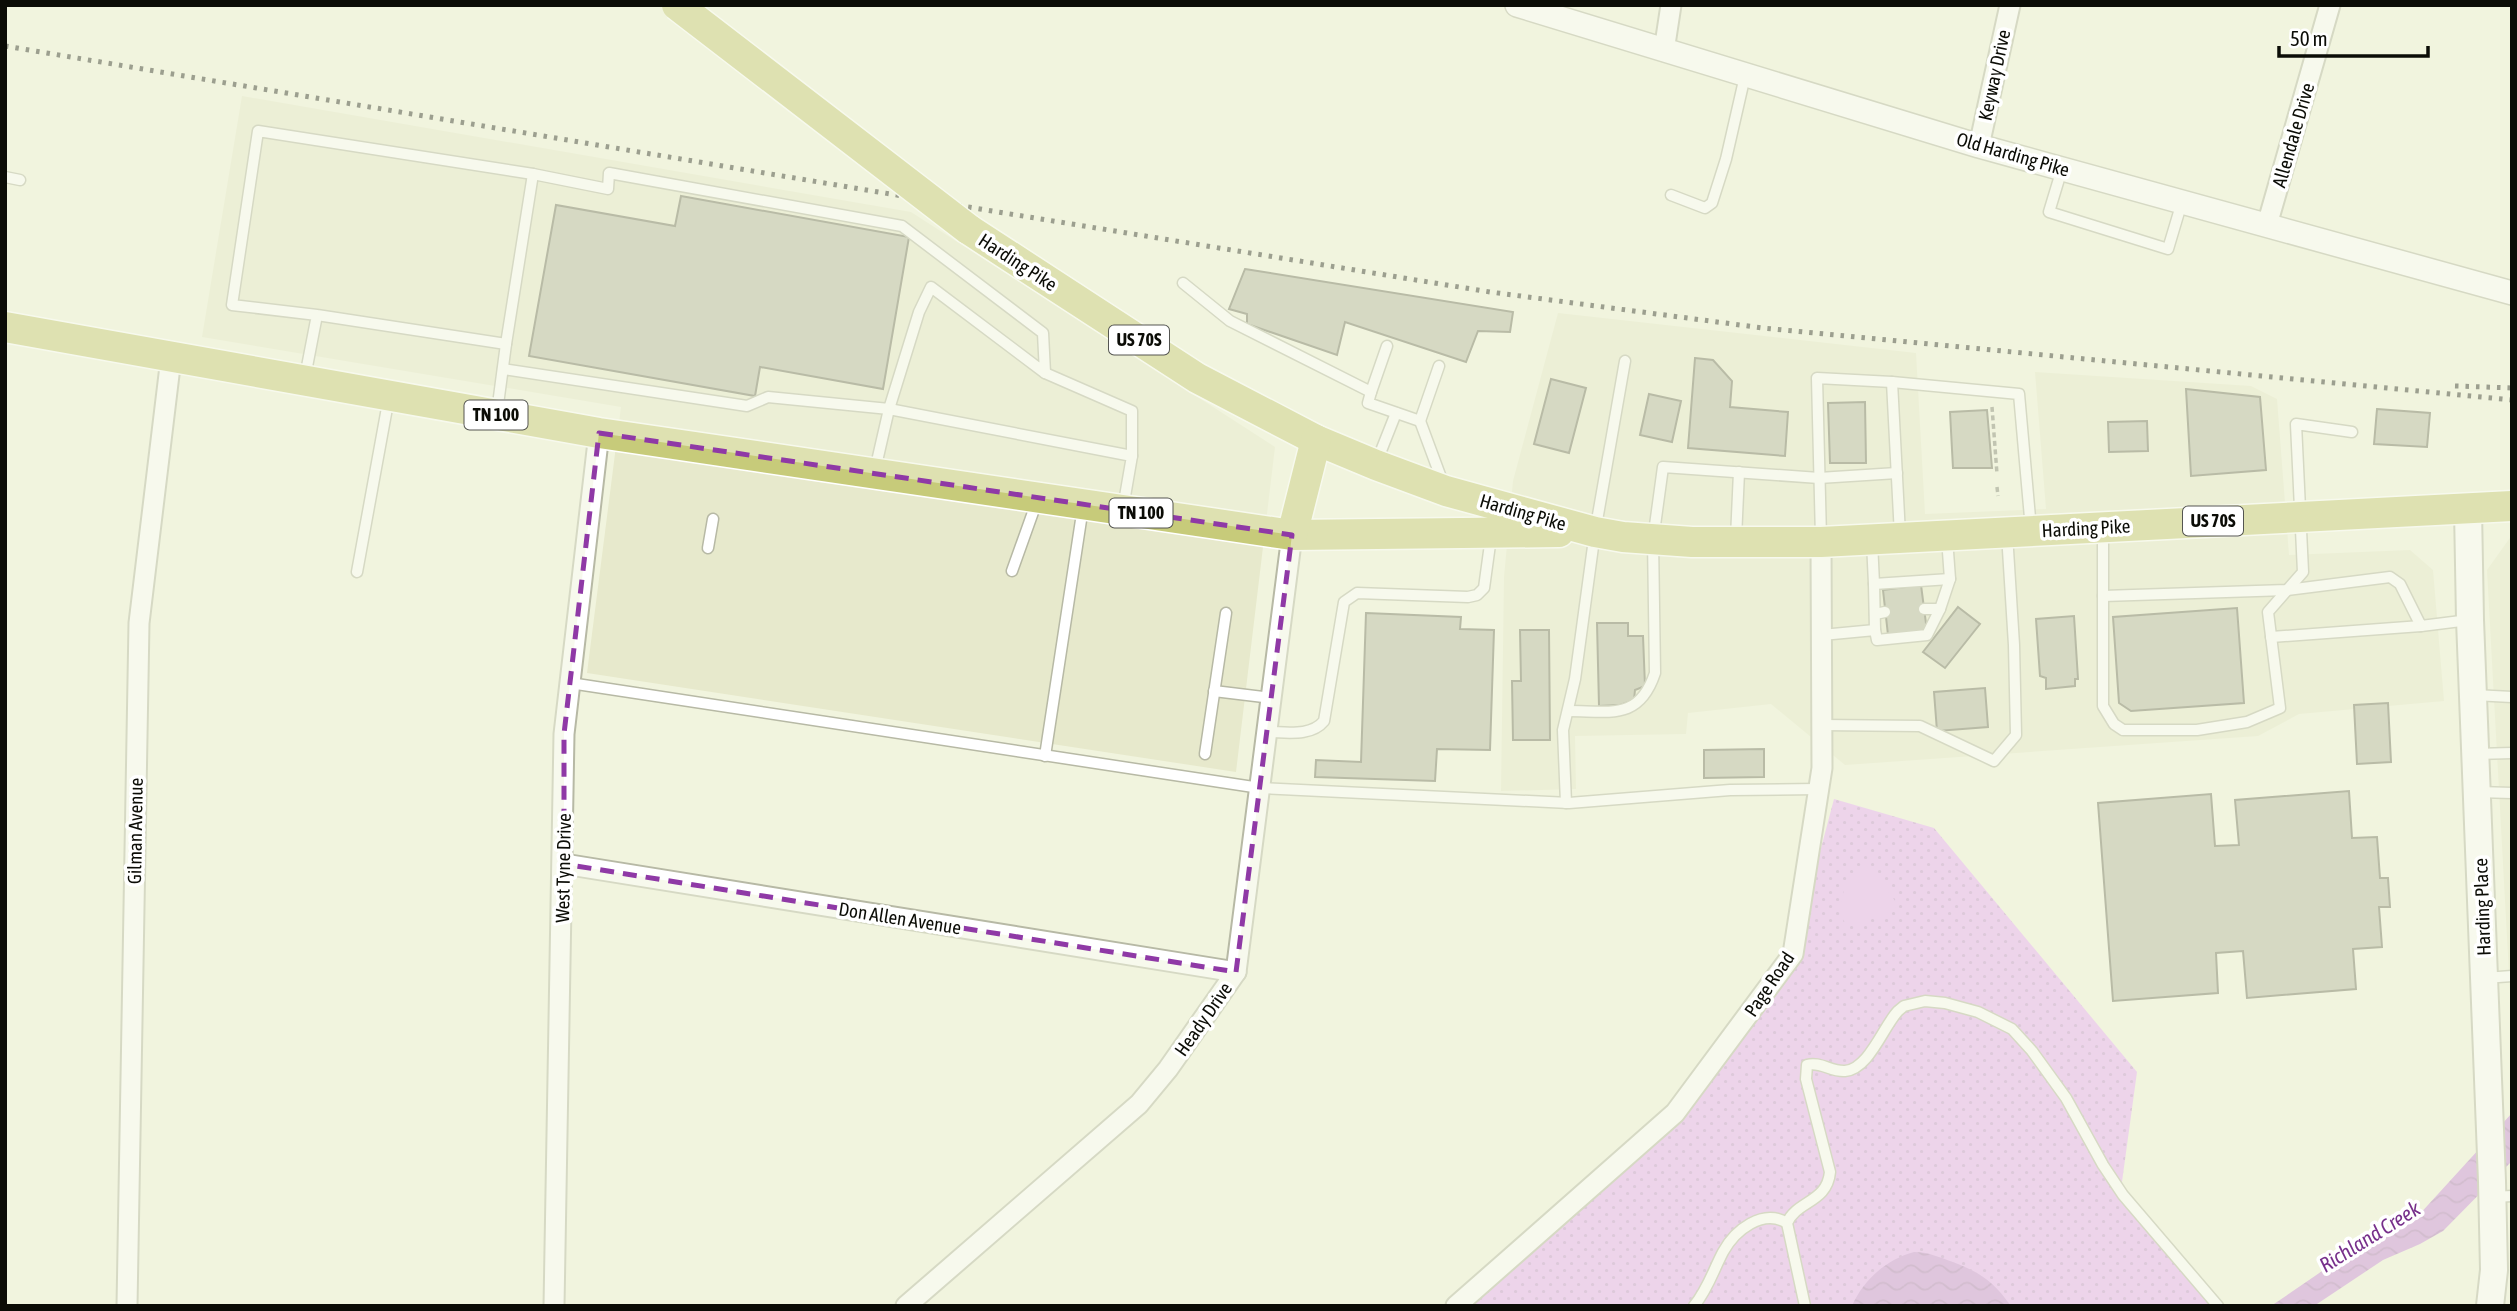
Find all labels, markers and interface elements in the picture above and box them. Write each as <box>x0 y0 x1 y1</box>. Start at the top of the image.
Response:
scale bar <box>2279 14 2428 58</box>
text: 50 m <box>2290 26 2328 50</box>
street label: Keyway Drive <box>1974 27 2014 123</box>
street label: Allendale Drive <box>2268 80 2318 190</box>
street label: Old Harding Pike <box>1954 127 2072 181</box>
street label: Harding Pike <box>975 229 1061 295</box>
road number: US 70S <box>1109 326 1169 354</box>
road number: TN 100 <box>464 400 528 430</box>
street label: Harding Pike <box>1477 489 1569 535</box>
road number: TN 100 <box>1110 499 1172 528</box>
road number: US 70S <box>2183 506 2243 536</box>
street label: Harding Pike <box>2041 515 2131 541</box>
street label: Gilman Avenue <box>123 778 147 884</box>
street label: West Tyne Drive <box>551 813 575 923</box>
street label: Harding Place <box>2469 858 2495 956</box>
street label: Don Allen Avenue <box>837 897 963 939</box>
street label: Page Road <box>1739 948 1799 1020</box>
street label: Heady Drive <box>1170 978 1236 1060</box>
water label: Richland Creek <box>2315 1195 2425 1277</box>

